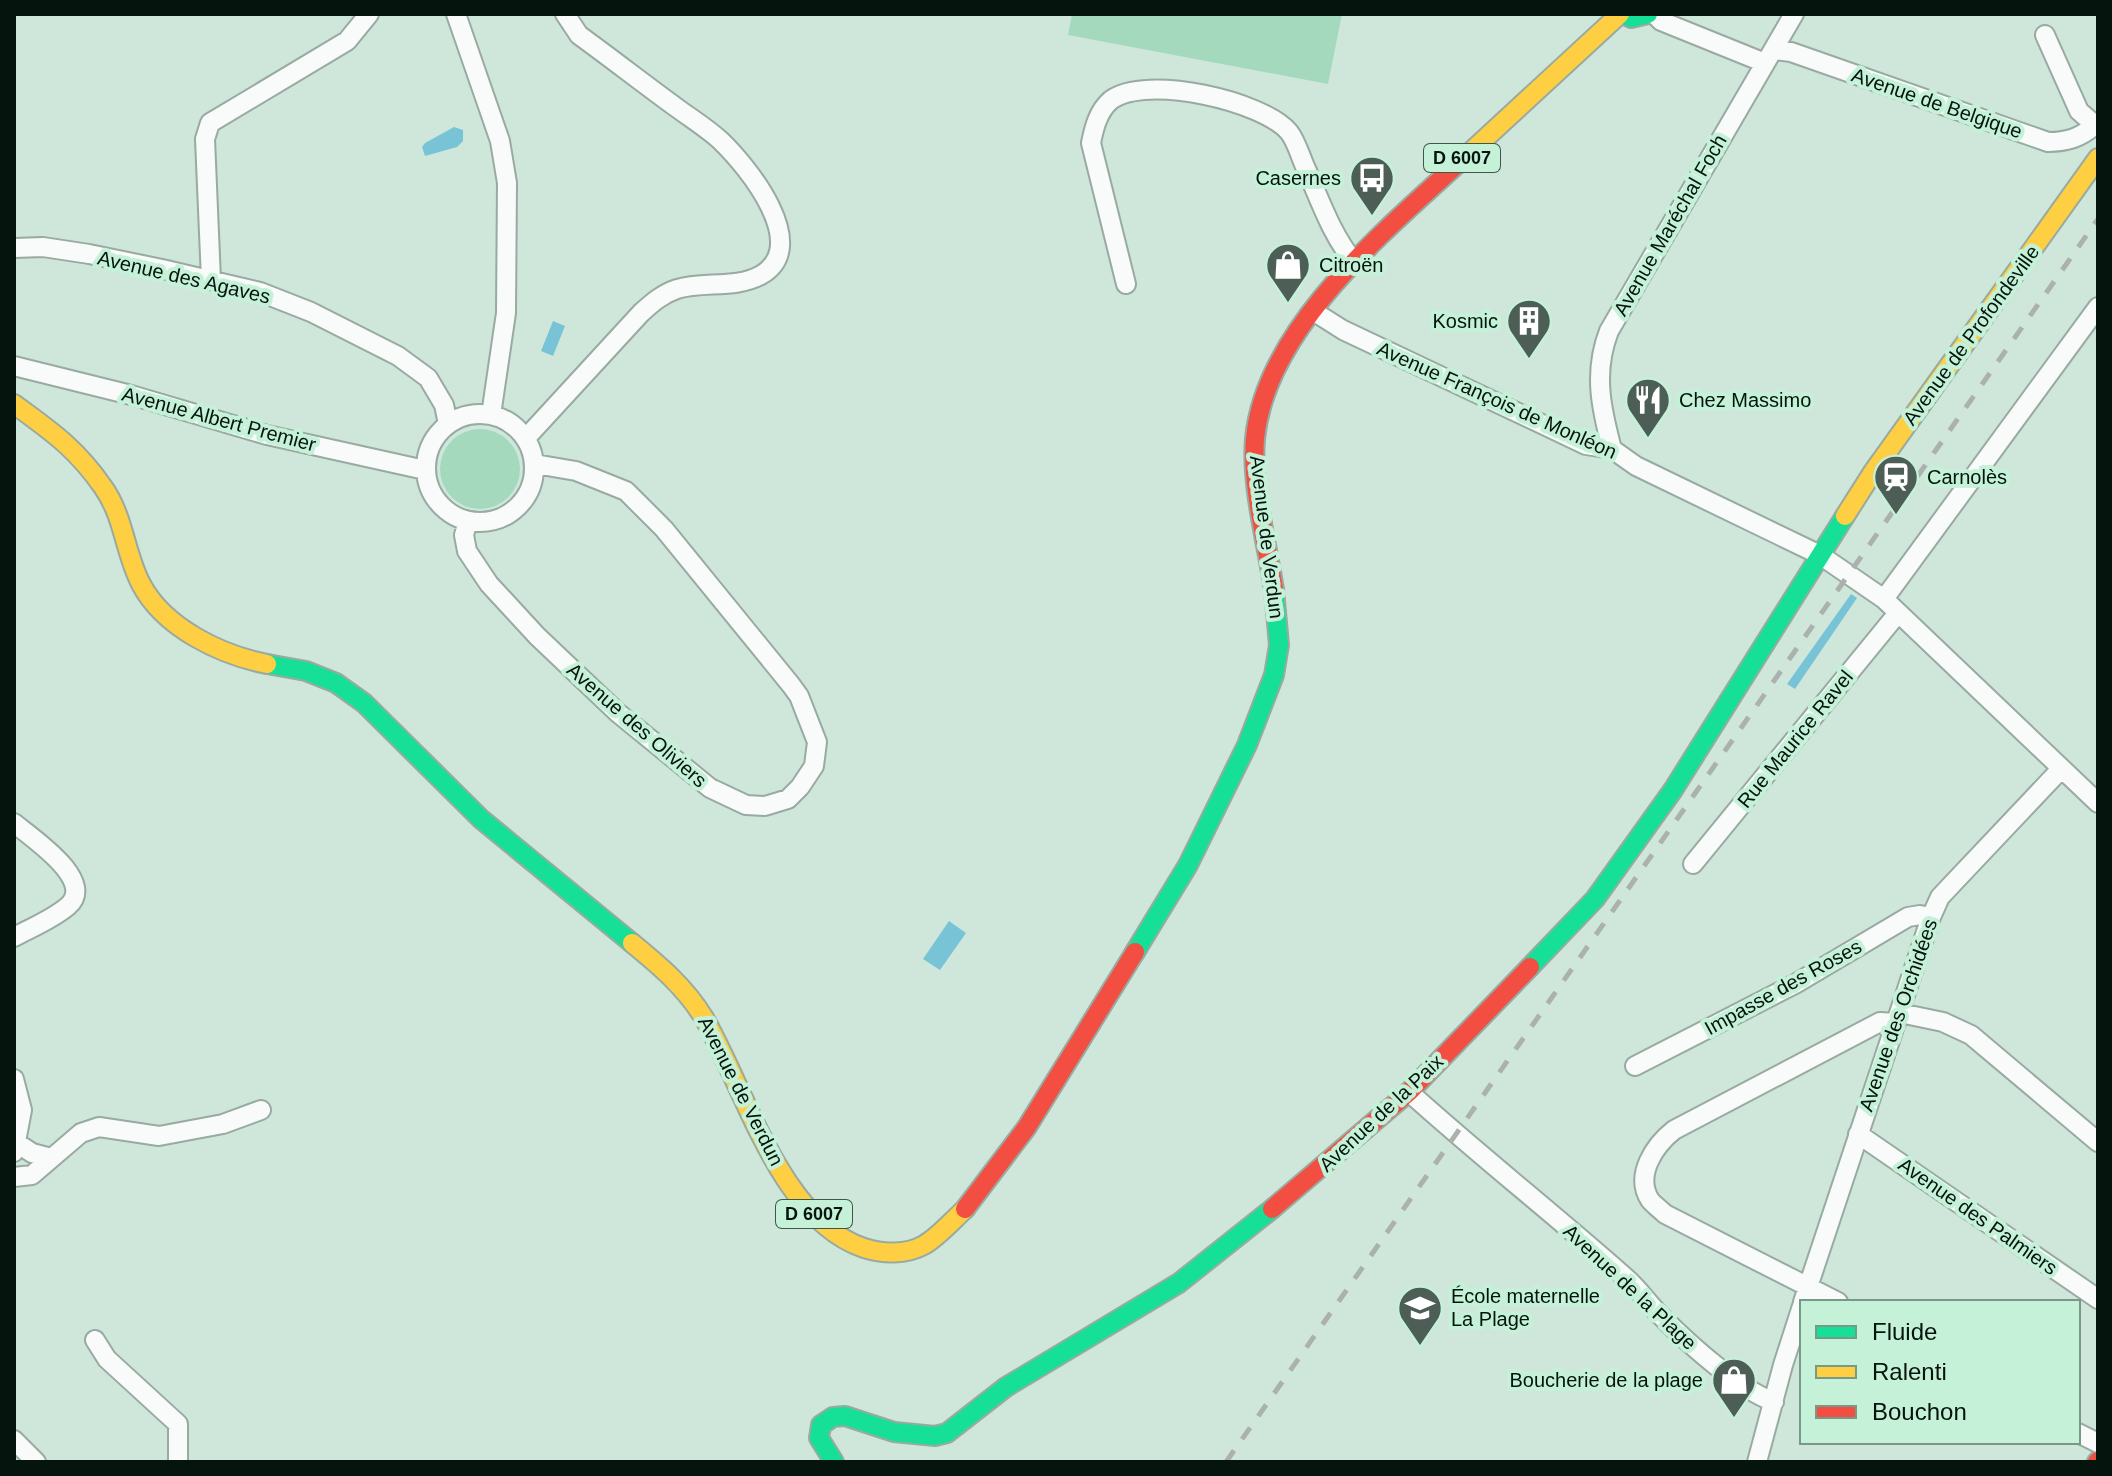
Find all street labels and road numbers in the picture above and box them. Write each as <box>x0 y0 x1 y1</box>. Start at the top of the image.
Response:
street label: Avenue de Belgique <box>1849 64 2025 142</box>
street label: Avenue Maréchal Foch <box>1609 131 1731 319</box>
road number: D 6007 <box>1424 144 1500 172</box>
street label: Avenue de Profondeville <box>1898 241 2044 429</box>
street label: Avenue des Agaves <box>96 246 272 308</box>
street label: Avenue François de Monléon <box>1374 337 1620 463</box>
street label: Avenue Albert Premier <box>120 383 319 456</box>
street label: Avenue de Verdun <box>1246 454 1288 620</box>
street label: Avenue des Oliviers <box>563 658 711 792</box>
street label: Rue Maurice Ravel <box>1733 666 1857 812</box>
street label: Avenue des Orchidées <box>1855 916 1941 1114</box>
street label: Impasse des Roses <box>1701 935 1865 1039</box>
street label: Avenue de Verdun <box>694 1013 788 1169</box>
street label: Avenue de la Paix <box>1315 1050 1447 1176</box>
street label: Avenue des Palmiers <box>1894 1153 2062 1279</box>
road number: D 6007 <box>776 1200 852 1228</box>
street label: Avenue de la Plage <box>1559 1220 1701 1354</box>

